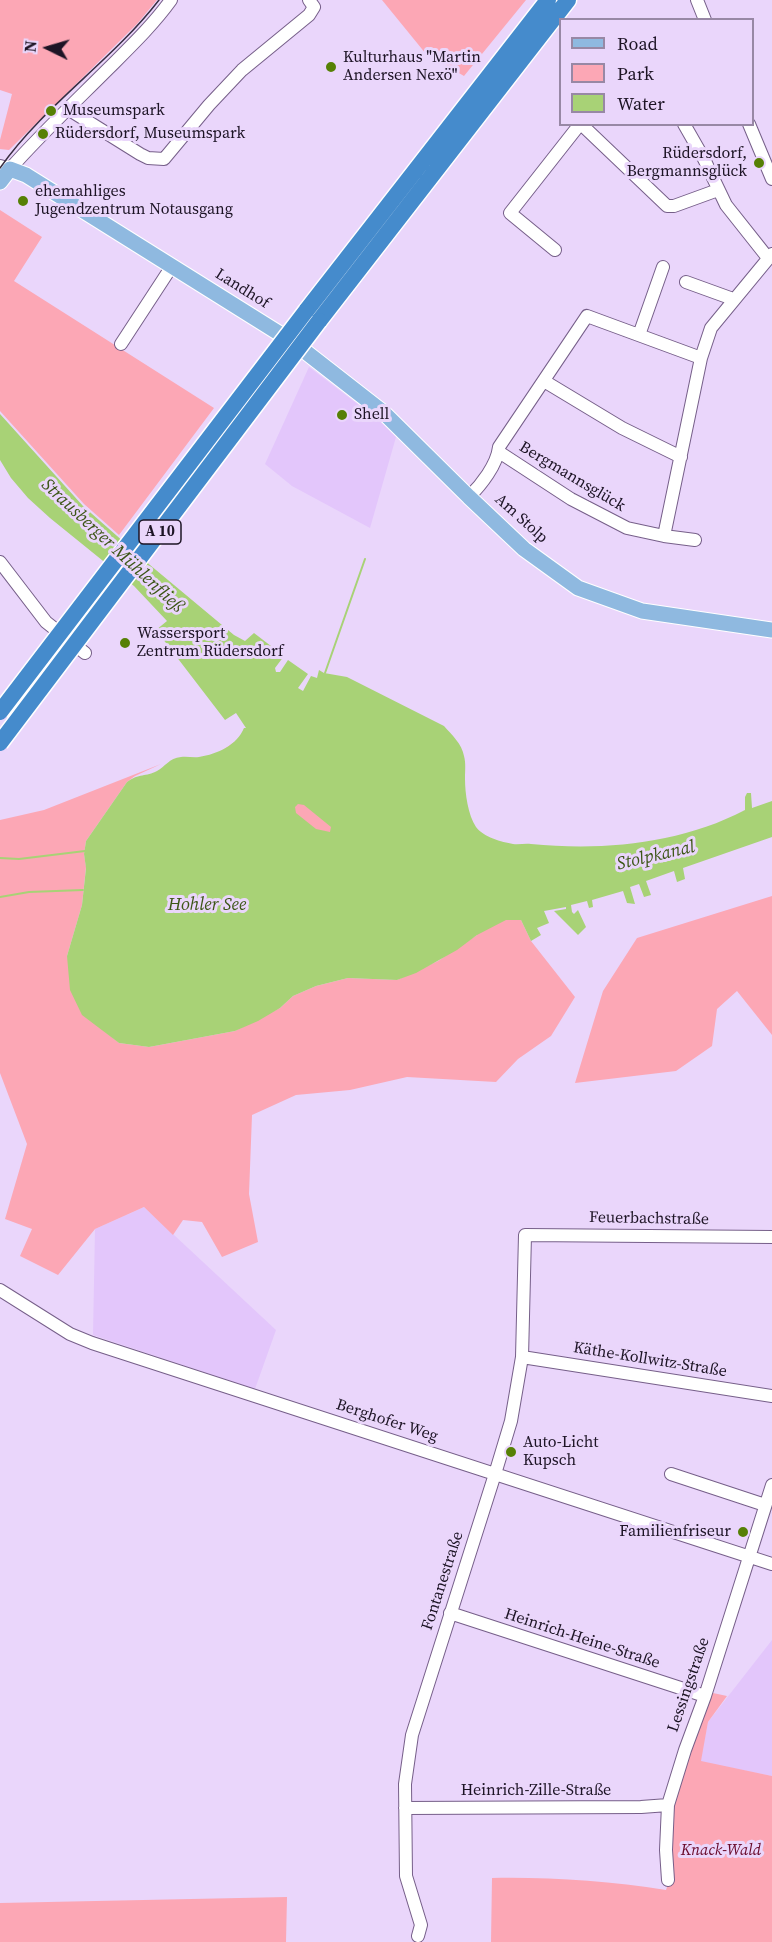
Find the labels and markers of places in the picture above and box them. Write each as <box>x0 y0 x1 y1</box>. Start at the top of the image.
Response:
place label: Kulturhaus "Martin Andersen Nexö" <box>343 48 481 86</box>
marker: Kulturhaus "Martin Andersen Nexö" <box>324 60 338 74</box>
place label: Museumspark <box>63 101 165 121</box>
marker: Museumspark <box>44 104 58 118</box>
place label: Rüdersdorf, Museumspark <box>55 124 245 144</box>
marker: Rüdersdorf, Museumspark <box>36 127 50 141</box>
place label: Rüdersdorf, Bergmannsglück <box>627 144 747 182</box>
marker: Rüdersdorf, Bergmannsglück <box>752 156 766 170</box>
place label: ehemahliges Jugendzentrum Notausgang <box>35 182 233 220</box>
marker: ehemahliges Jugendzentrum Notausgang <box>16 194 30 208</box>
place label: Shell <box>354 405 389 425</box>
marker: Shell <box>335 408 349 422</box>
place label: Wassersport Zentrum Rüdersdorf <box>137 624 284 662</box>
marker: Wassersport Zentrum Rüdersdorf <box>118 636 132 650</box>
place label: Auto-Licht Kupsch <box>523 1433 598 1471</box>
marker: Auto-Licht Kupsch <box>504 1445 518 1459</box>
place label: Familienfriseur <box>619 1522 731 1542</box>
marker: Familienfriseur <box>736 1525 750 1539</box>

